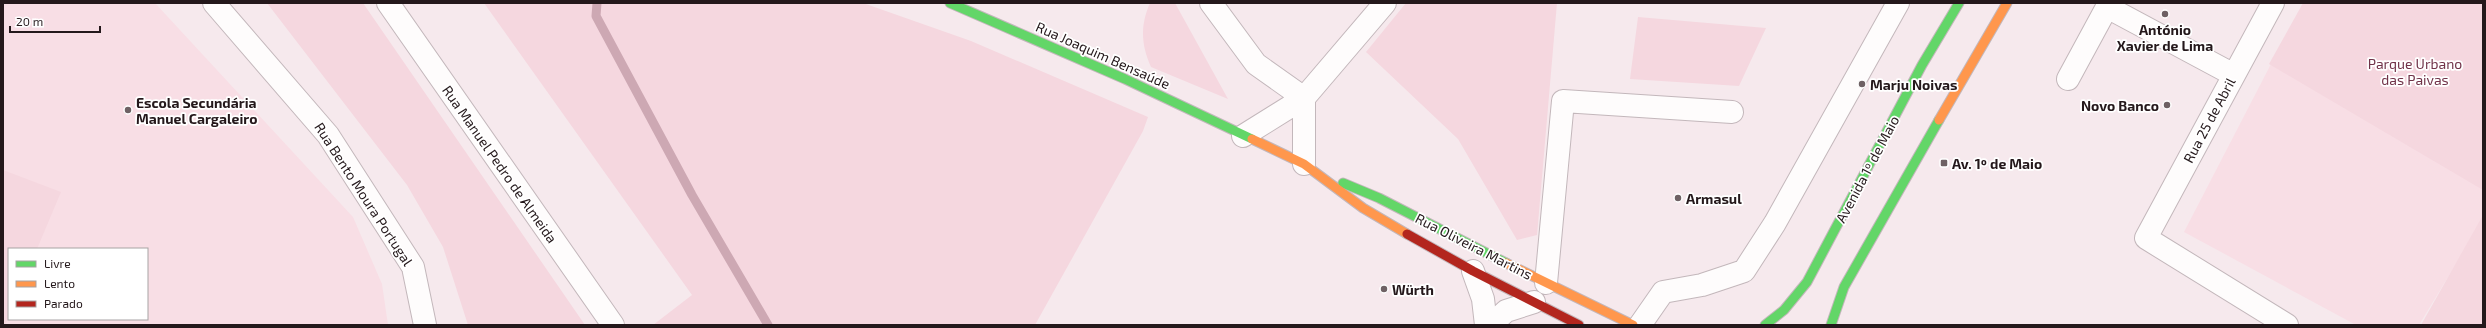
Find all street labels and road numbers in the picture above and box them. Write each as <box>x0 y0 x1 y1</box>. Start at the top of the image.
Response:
street label: Rua Joaquim Bensaúde <box>1033 18 1173 92</box>
street label: Rua 25 de Abril <box>2179 74 2239 166</box>
street label: Rua Manuel Pedro de Almeida <box>439 82 561 246</box>
street label: Avenida 1º de Maio <box>1832 113 1902 225</box>
street label: Rua Bento Moura Portugal <box>311 119 417 270</box>
street label: Rua Oliveira Martins <box>1413 209 1535 283</box>

